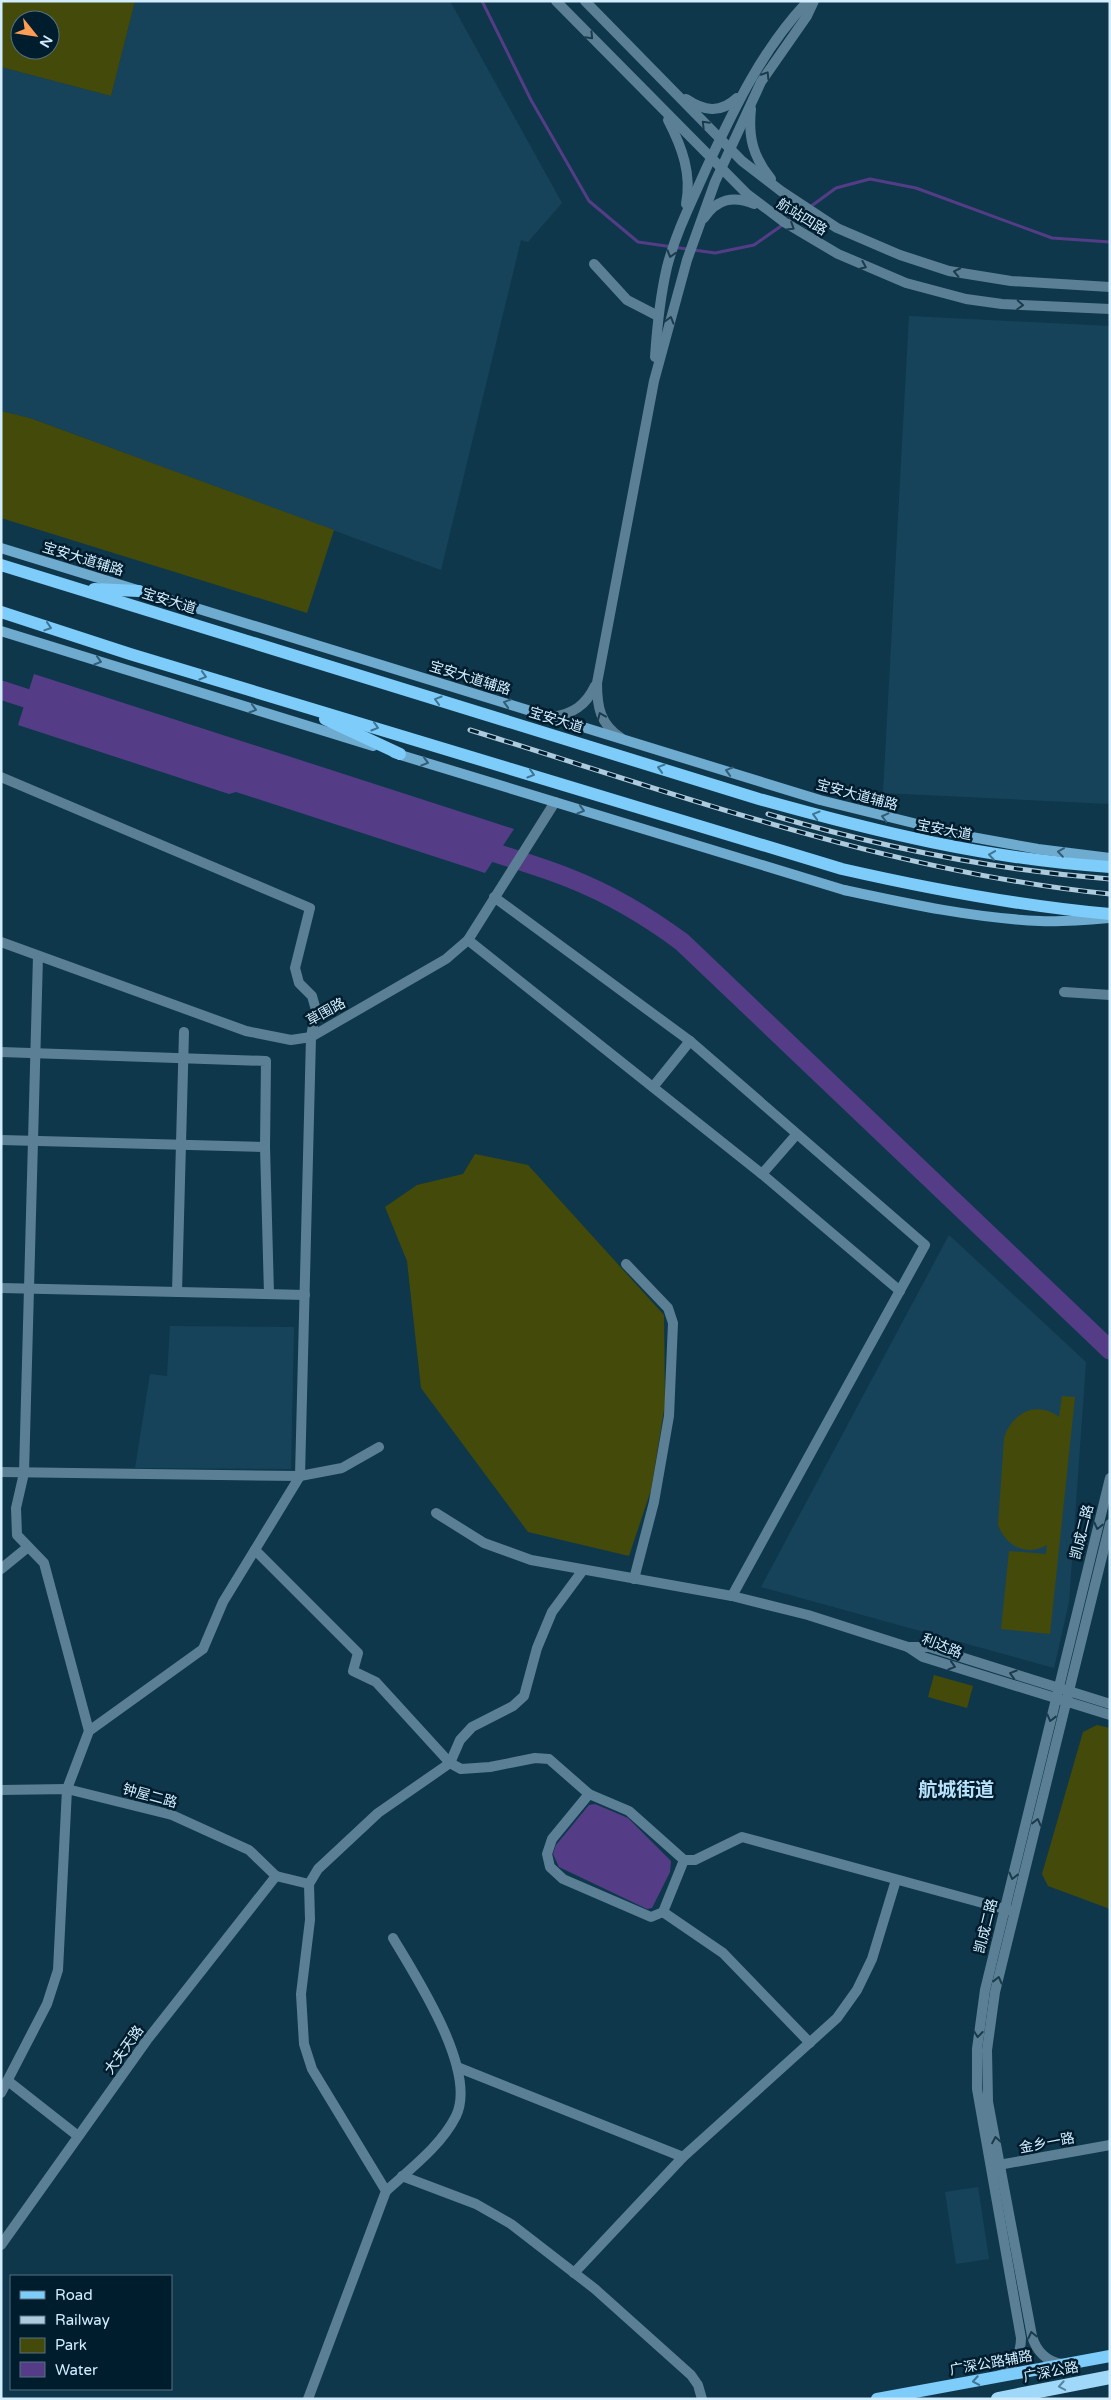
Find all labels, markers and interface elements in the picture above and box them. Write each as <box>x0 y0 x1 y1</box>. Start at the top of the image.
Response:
north arrow <box>10 10 60 60</box>
one-way arrow <box>584 30 593 39</box>
text: N <box>36 32 56 50</box>
one-way arrow <box>759 71 769 80</box>
one-way arrow <box>702 121 711 130</box>
street label: 航站四路 <box>774 195 830 239</box>
one-way arrow <box>786 220 795 230</box>
one-way arrow <box>667 249 677 257</box>
one-way arrow <box>858 260 867 271</box>
one-way arrow <box>952 267 961 278</box>
one-way arrow <box>1016 299 1024 310</box>
one-way arrow <box>664 315 675 324</box>
street label: 宝安大道辅路 <box>40 539 126 579</box>
street label: 宝安大道 <box>140 585 198 617</box>
one-way arrow <box>43 622 51 632</box>
one-way arrow <box>93 656 102 666</box>
street label: 宝安大道辅路 <box>427 658 513 698</box>
one-way arrow <box>198 670 206 680</box>
one-way arrow <box>435 695 443 705</box>
one-way arrow <box>503 699 511 709</box>
one-way arrow <box>249 704 257 714</box>
street label: 宝安大道 <box>527 704 585 736</box>
one-way arrow <box>597 712 608 721</box>
one-way arrow <box>371 722 379 732</box>
one-way arrow <box>421 757 429 767</box>
one-way arrow <box>657 764 665 774</box>
one-way arrow <box>725 767 734 777</box>
one-way arrow <box>526 769 534 779</box>
street label: 宝安大道辅路 <box>814 776 900 814</box>
one-way arrow <box>576 804 584 814</box>
one-way arrow <box>812 810 821 821</box>
one-way arrow <box>880 812 889 823</box>
street label: 宝安大道 <box>915 816 973 844</box>
one-way arrow <box>1057 847 1065 858</box>
one-way arrow <box>987 850 996 860</box>
street label: 草围路 <box>304 994 348 1030</box>
street label: 凯成二路 <box>1067 1503 1097 1561</box>
one-way arrow <box>1093 1521 1104 1530</box>
street label: 利达路 <box>919 1630 965 1662</box>
one-way arrow <box>948 1661 956 1671</box>
one-way arrow <box>1009 1669 1018 1679</box>
one-way arrow <box>1046 1713 1057 1722</box>
district label: 航城街道 <box>918 1779 994 1801</box>
street label: 钟屋二路 <box>121 1781 179 1811</box>
one-way arrow <box>1031 1817 1042 1826</box>
one-way arrow <box>1008 1871 1019 1880</box>
street label: 凯成二路 <box>971 1897 1001 1955</box>
one-way arrow <box>993 1976 1003 1984</box>
street label: 大夫天路 <box>101 2022 147 2078</box>
one-way arrow <box>973 2030 984 2038</box>
street label: 金乡一路 <box>1018 2129 1076 2157</box>
one-way arrow <box>991 2136 1001 2145</box>
legend <box>10 2275 172 2390</box>
text: Road <box>55 2286 93 2304</box>
text: Railway <box>55 2311 110 2329</box>
one-way arrow <box>1027 2330 1038 2339</box>
text: Park <box>55 2336 87 2354</box>
street label: 广深公路辅路 <box>948 2347 1034 2379</box>
street label: 广深公路 <box>1022 2358 1080 2386</box>
text: Water <box>55 2361 98 2379</box>
one-way arrow <box>971 2375 980 2385</box>
one-way arrow <box>1057 2380 1066 2390</box>

